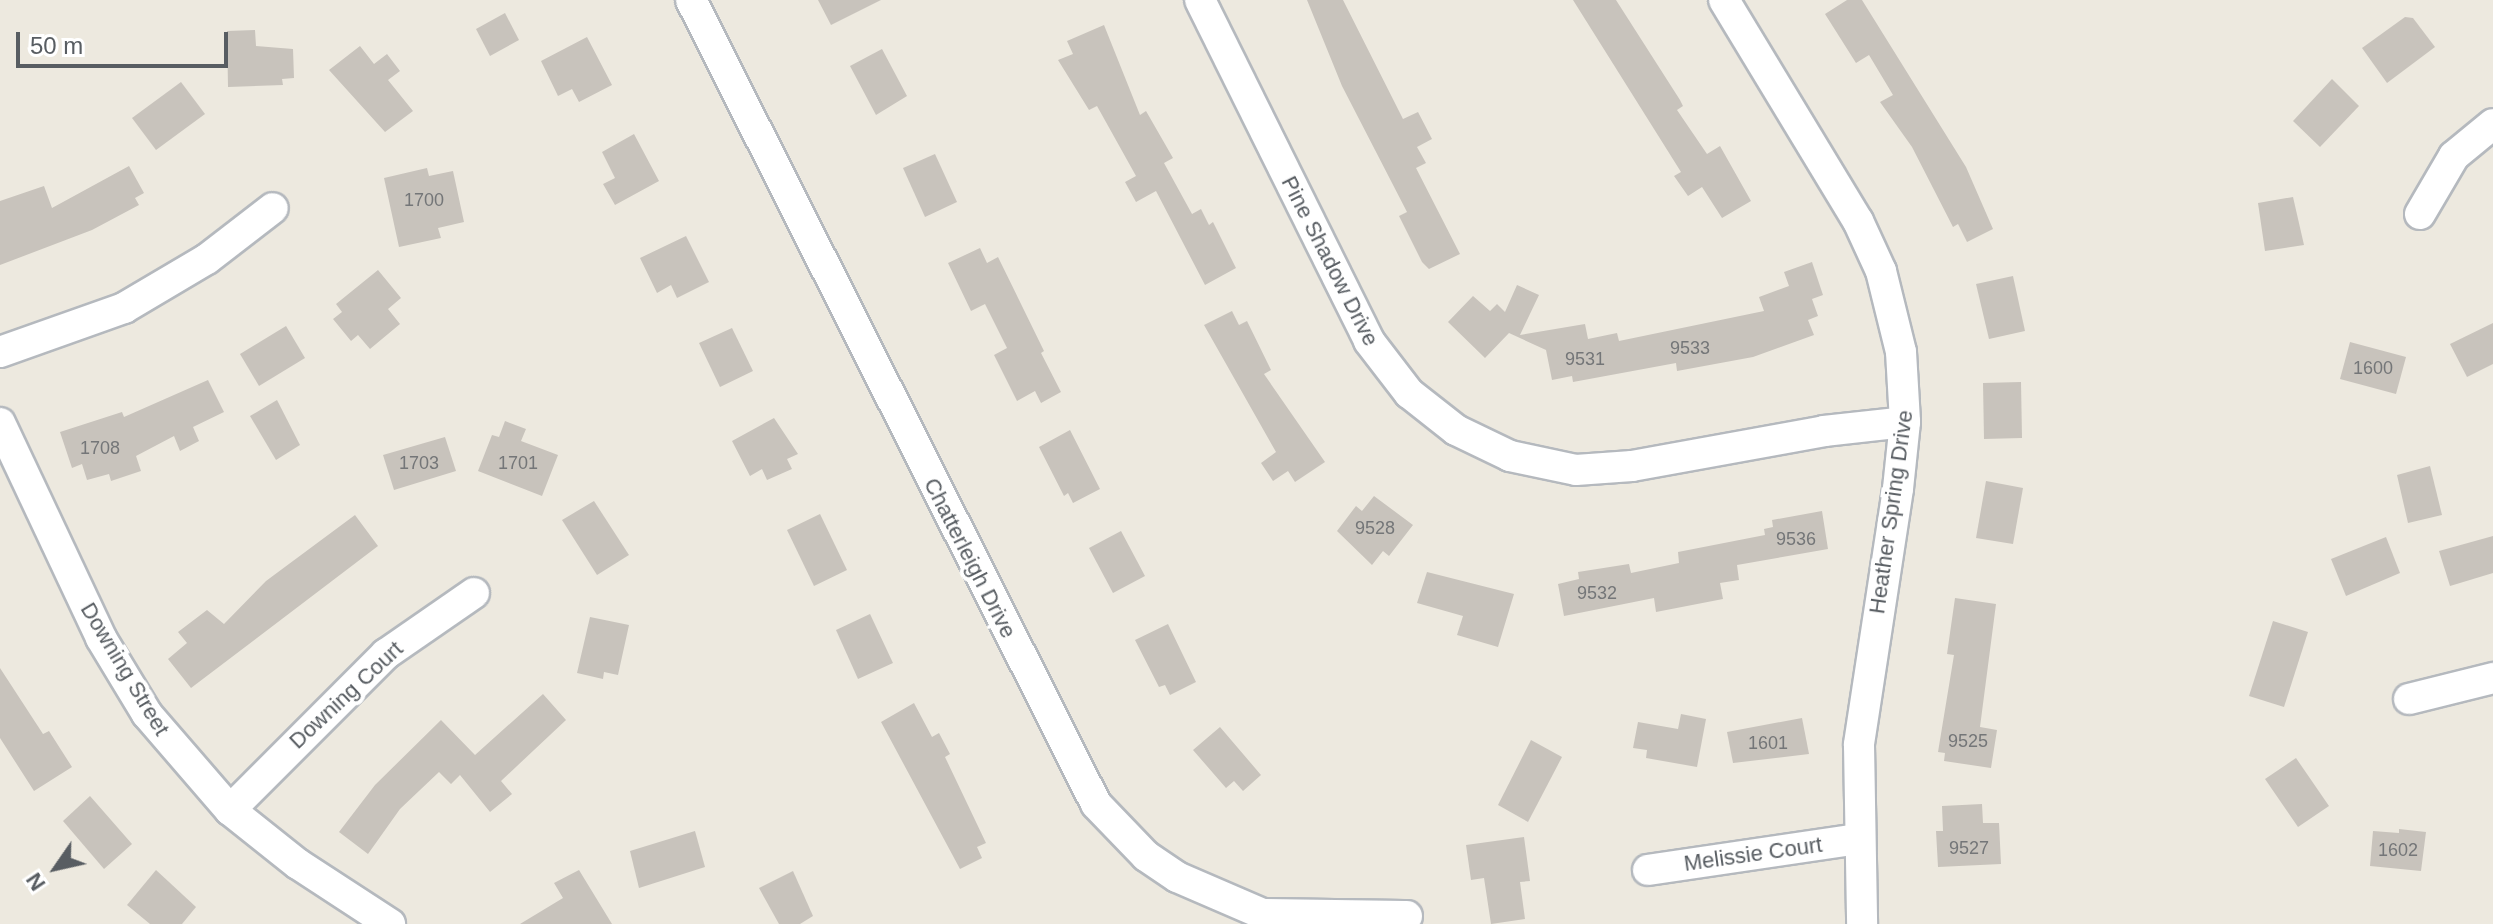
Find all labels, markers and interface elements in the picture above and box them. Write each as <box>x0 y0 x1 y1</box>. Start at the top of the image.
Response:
scale bar <box>20 16 232 66</box>
text: 50 m <box>30 32 83 59</box>
street label: Pine Shadow Drive <box>1276 172 1384 350</box>
house number: 1700 <box>404 189 444 211</box>
house number: 9533 <box>1670 337 1710 359</box>
house number: 9531 <box>1565 348 1605 370</box>
house number: 1600 <box>2353 357 2393 379</box>
street label: Heather Spring Drive <box>1864 408 1918 616</box>
house number: 1708 <box>80 437 120 459</box>
house number: 1703 <box>399 452 439 474</box>
house number: 1701 <box>498 452 538 474</box>
street label: Chatterleigh Drive <box>918 474 1022 642</box>
house number: 9528 <box>1355 517 1395 539</box>
house number: 9536 <box>1776 528 1816 550</box>
house number: 9532 <box>1577 582 1617 604</box>
street label: Downing Street <box>75 598 175 740</box>
street label: Downing Court <box>284 636 408 754</box>
house number: 9525 <box>1948 730 1988 752</box>
house number: 1601 <box>1748 732 1788 754</box>
north arrow <box>16 828 96 908</box>
street label: Melissie Court <box>1682 831 1824 877</box>
house number: 9527 <box>1949 837 1989 859</box>
house number: 1602 <box>2378 839 2418 861</box>
text: N <box>21 868 50 895</box>

